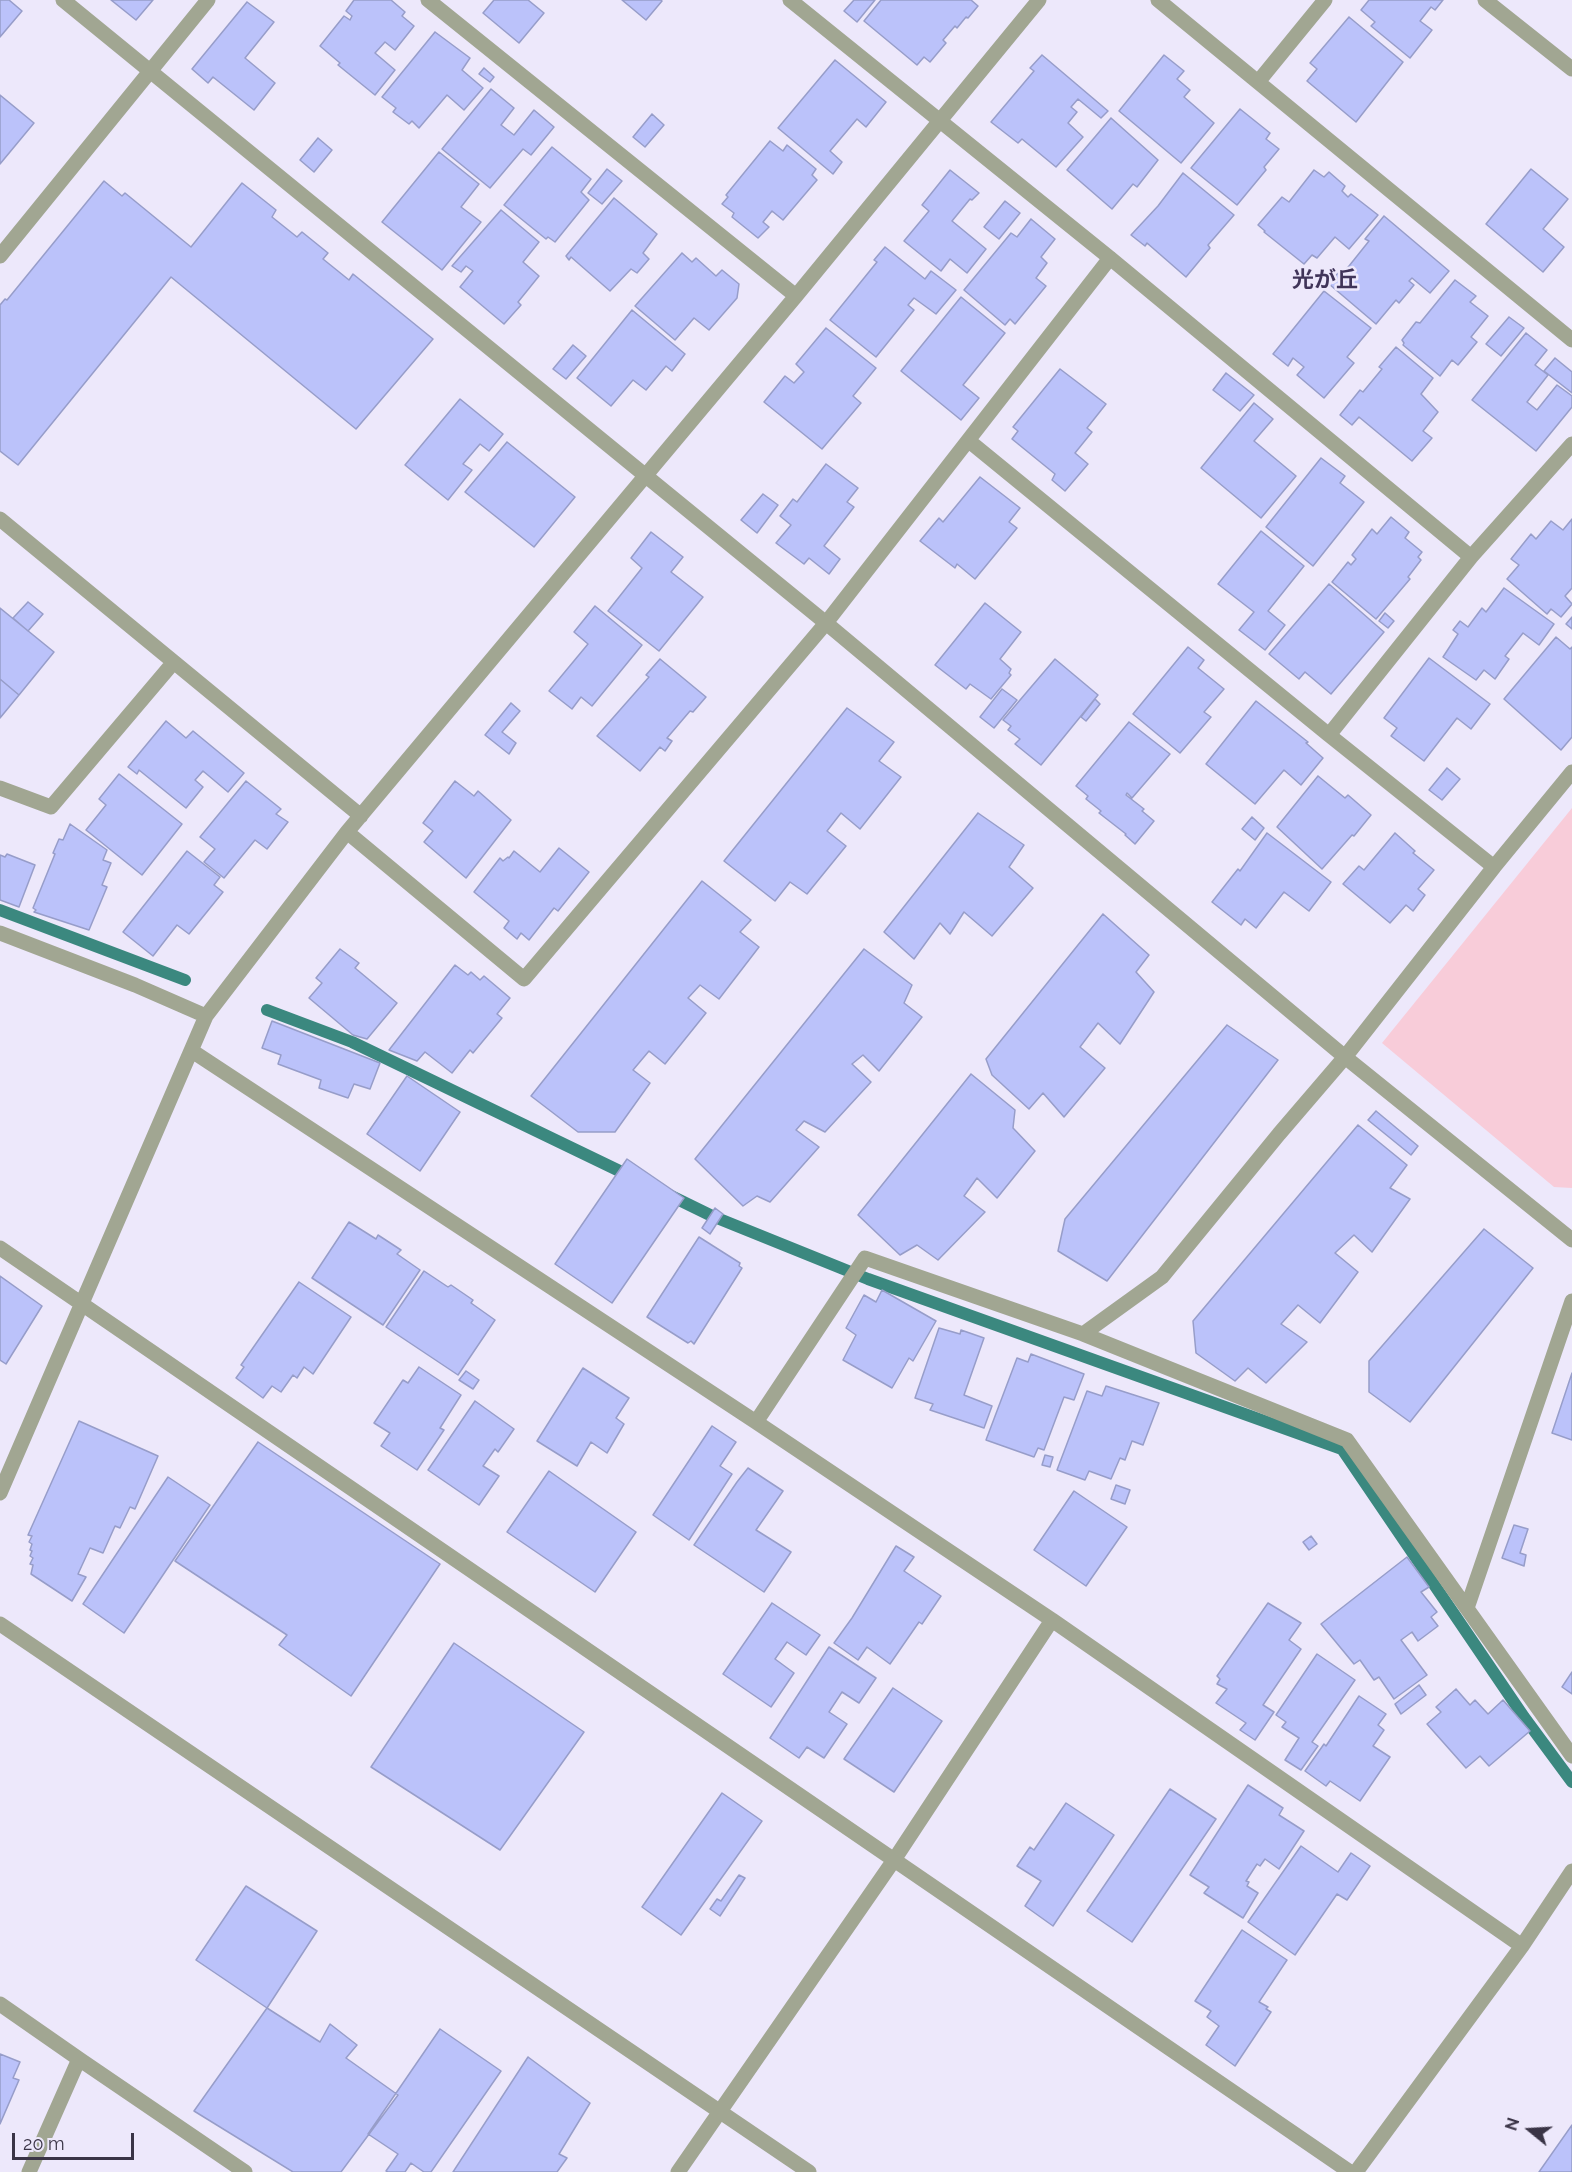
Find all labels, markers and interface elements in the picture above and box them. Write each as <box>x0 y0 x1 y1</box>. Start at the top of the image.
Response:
district label: 光が丘 <box>1292 267 1358 293</box>
north arrow <box>1500 2100 1560 2160</box>
text: N <box>1501 2116 1523 2133</box>
scale bar <box>15 2121 136 2159</box>
text: 20 m <box>23 2133 65 2154</box>

